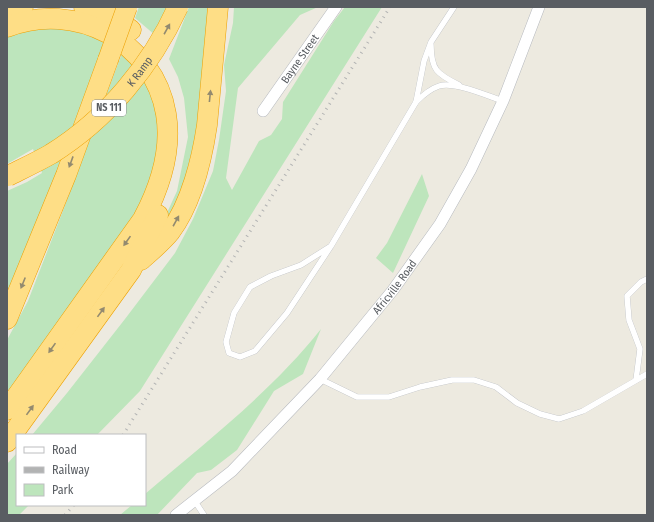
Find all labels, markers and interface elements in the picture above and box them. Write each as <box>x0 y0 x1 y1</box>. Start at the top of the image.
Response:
one-way arrow <box>164 24 171 35</box>
street label: Bayne Street <box>278 31 322 86</box>
street label: K Ramp <box>124 54 155 89</box>
one-way arrow <box>206 90 213 102</box>
road number: NS 111 <box>92 100 126 116</box>
one-way arrow <box>68 157 74 169</box>
one-way arrow <box>173 215 180 226</box>
one-way arrow <box>123 236 131 247</box>
street label: Africville Road <box>370 257 419 317</box>
one-way arrow <box>19 277 25 289</box>
one-way arrow <box>97 307 105 318</box>
one-way arrow <box>48 342 56 353</box>
one-way arrow <box>26 405 35 416</box>
legend <box>16 434 146 506</box>
text: Road <box>52 443 77 457</box>
text: Railway <box>52 463 90 477</box>
text: Park <box>52 483 74 497</box>

